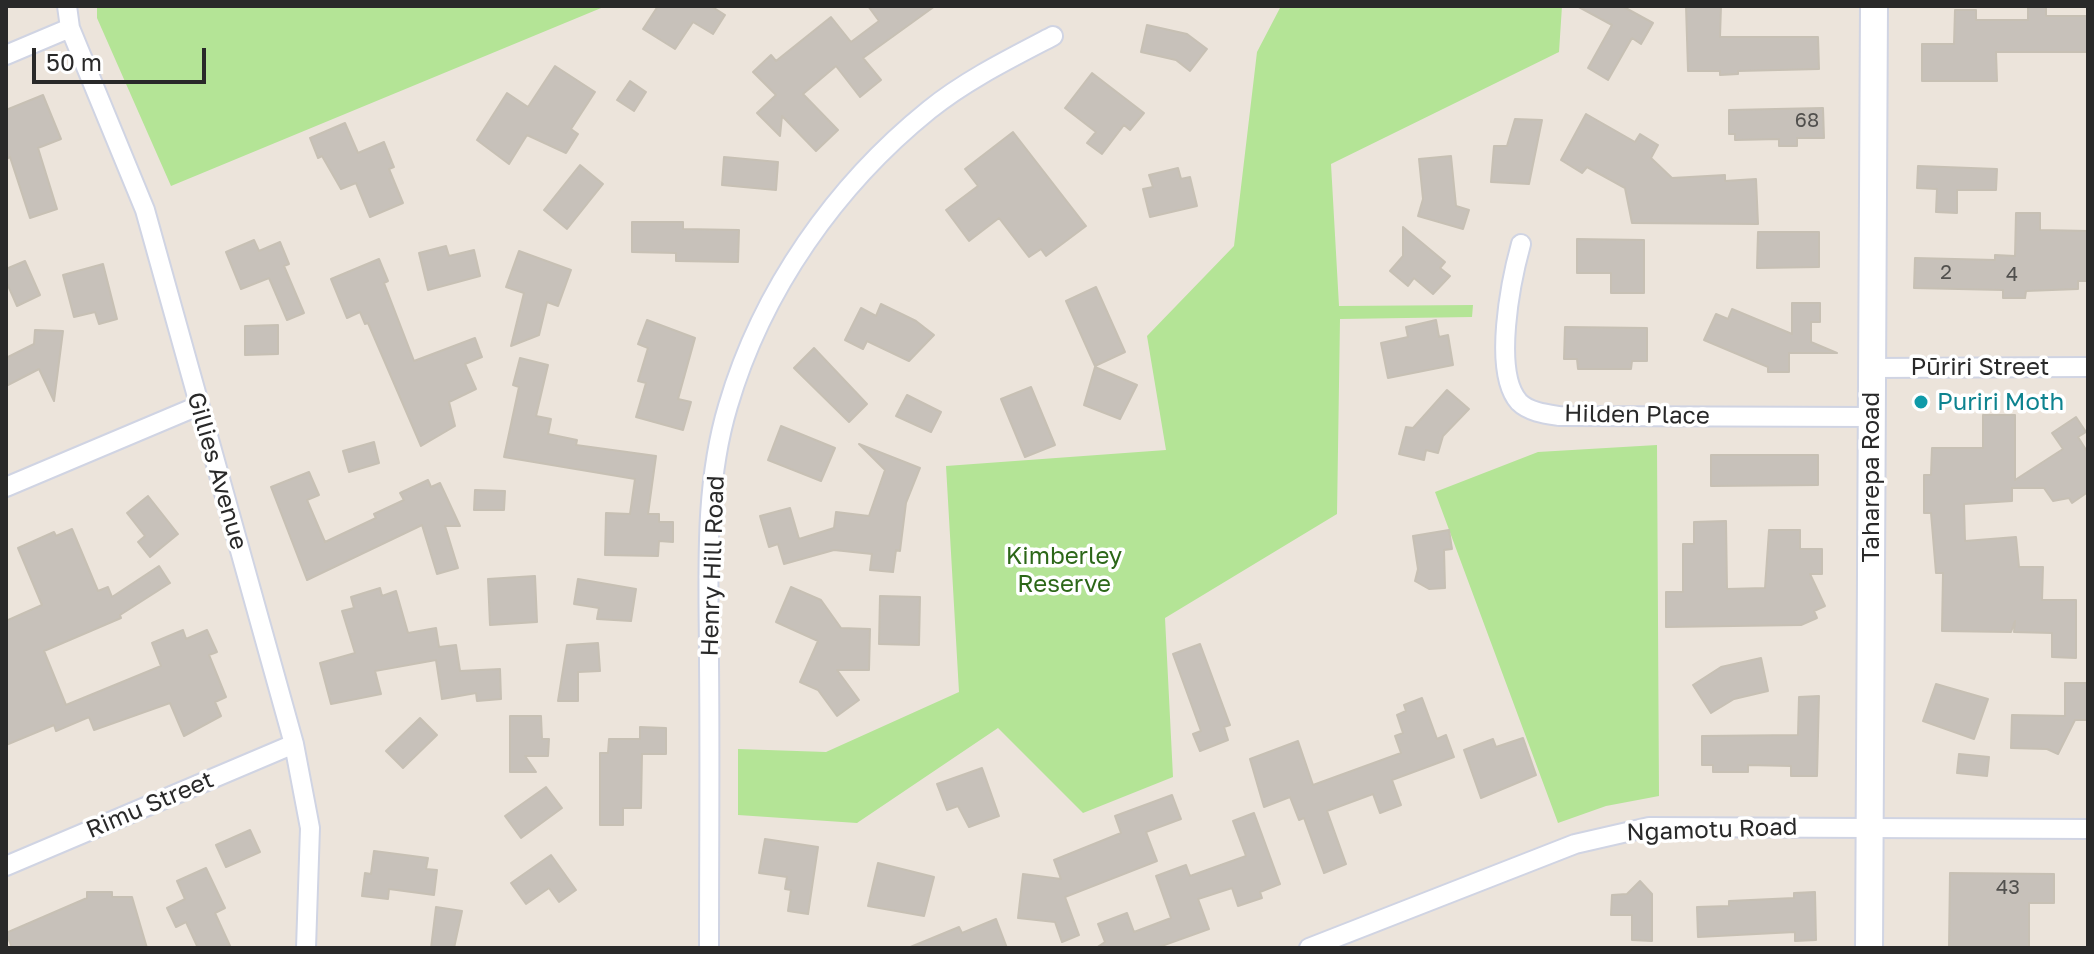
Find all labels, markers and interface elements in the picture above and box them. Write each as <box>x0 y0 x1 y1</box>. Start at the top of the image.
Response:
scale bar <box>36 32 210 82</box>
text: 50 m <box>46 47 102 76</box>
house number: 68 <box>1795 109 1819 133</box>
house number: 2 <box>1940 261 1952 285</box>
house number: 4 <box>2006 263 2018 287</box>
street label: Pūriri Street <box>1911 353 2049 381</box>
place label: Puriri Moth <box>1937 388 2064 416</box>
street label: Gillies Avenue <box>181 389 253 553</box>
street label: Taharepa Road <box>1857 392 1885 562</box>
marker: Puriri Moth <box>1912 393 1930 411</box>
street label: Hilden Place <box>1564 399 1710 431</box>
street label: Henry Hill Road <box>695 475 731 657</box>
park label: Kimberley Reserve <box>1006 542 1122 598</box>
street label: Rimu Street <box>82 765 218 845</box>
street label: Ngamotu Road <box>1626 813 1798 847</box>
house number: 43 <box>1996 876 2020 900</box>

